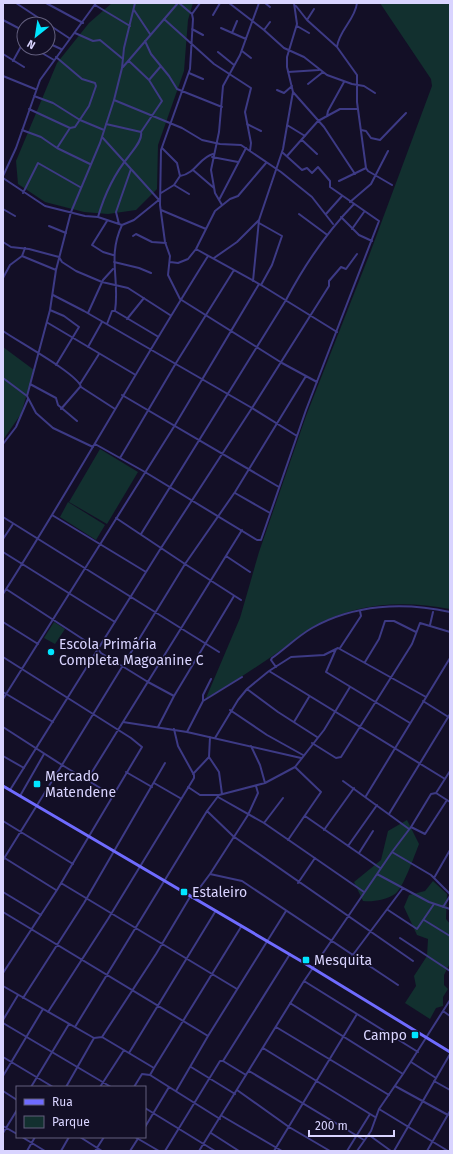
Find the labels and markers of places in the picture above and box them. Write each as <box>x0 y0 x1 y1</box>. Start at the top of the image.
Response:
place label: Escola Primária Completa Magoanine C <box>59 636 204 669</box>
marker: Escola Primária Completa Magoanine C <box>46 647 56 657</box>
place label: Mercado Matendene <box>45 768 116 801</box>
marker: Mercado Matendene <box>32 779 42 789</box>
place label: Estaleiro <box>192 884 247 901</box>
marker: Estaleiro <box>179 887 189 897</box>
place label: Mesquita <box>314 952 372 969</box>
marker: Mesquita <box>301 955 311 965</box>
place label: Campo <box>363 1027 407 1044</box>
marker: Campo <box>410 1030 420 1040</box>

